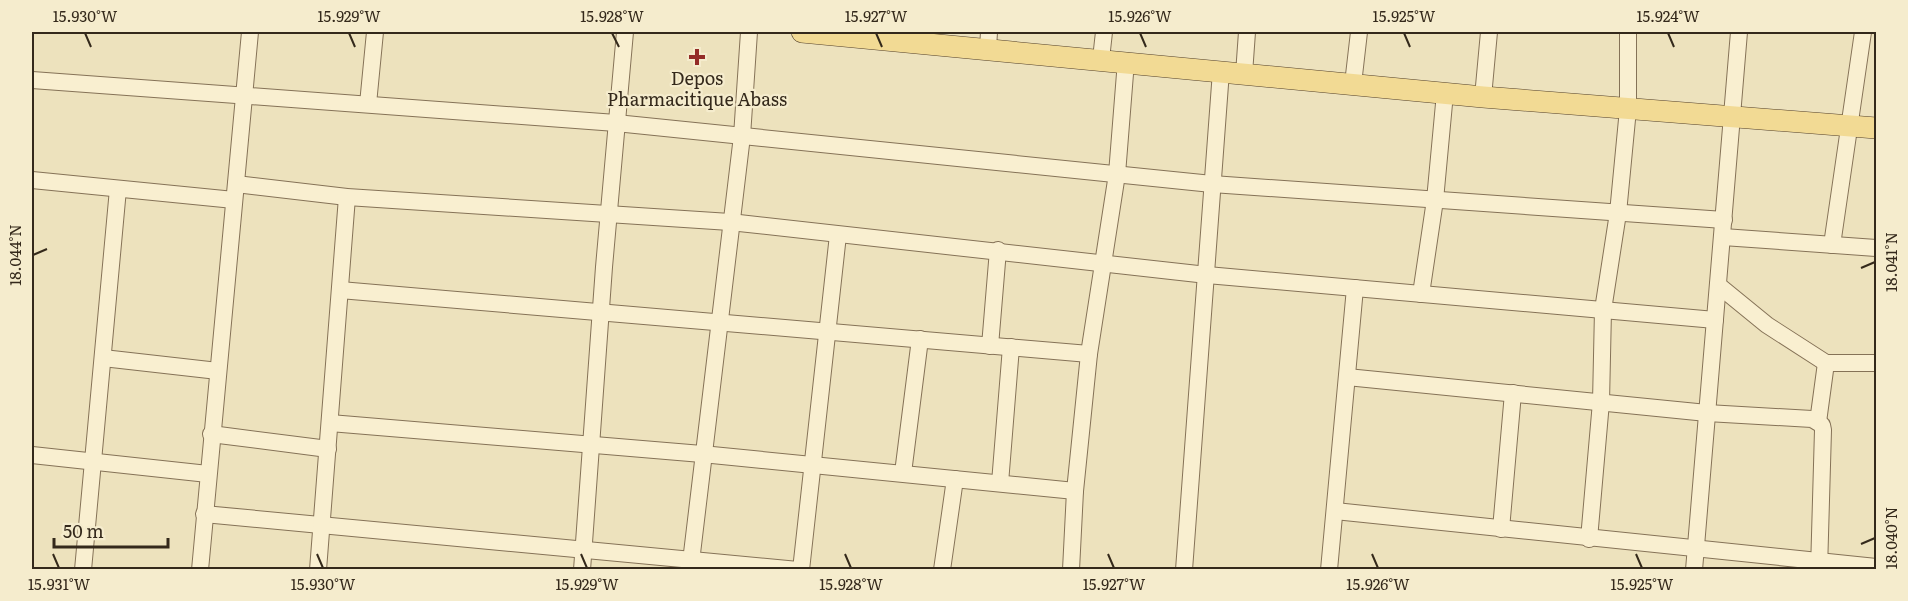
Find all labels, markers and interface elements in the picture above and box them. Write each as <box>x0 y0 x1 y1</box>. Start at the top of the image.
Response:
text: 15.930°W <box>53 4 118 27</box>
text: 15.929°W <box>317 4 381 27</box>
text: 15.928°W <box>580 4 644 27</box>
text: 15.927°W <box>845 4 908 27</box>
text: 15.926°W <box>1108 4 1172 27</box>
text: 15.925°W <box>1373 4 1436 27</box>
text: 15.924°W <box>1636 4 1700 27</box>
marker: Depos Pharmacitique Abass <box>690 50 704 64</box>
place label: Depos Pharmacitique Abass <box>607 64 787 112</box>
text: 18.044°N <box>3 224 26 286</box>
text: 18.041°N <box>1879 232 1902 292</box>
text: 18.040°N <box>1879 507 1902 569</box>
scale bar <box>54 511 168 549</box>
text: 50 m <box>63 517 104 544</box>
text: 15.931°W <box>28 572 91 595</box>
text: 15.930°W <box>291 572 356 595</box>
text: 15.929°W <box>555 572 619 595</box>
text: 15.928°W <box>819 572 883 595</box>
text: 15.927°W <box>1083 572 1146 595</box>
text: 15.926°W <box>1346 572 1410 595</box>
text: 15.925°W <box>1611 572 1674 595</box>

